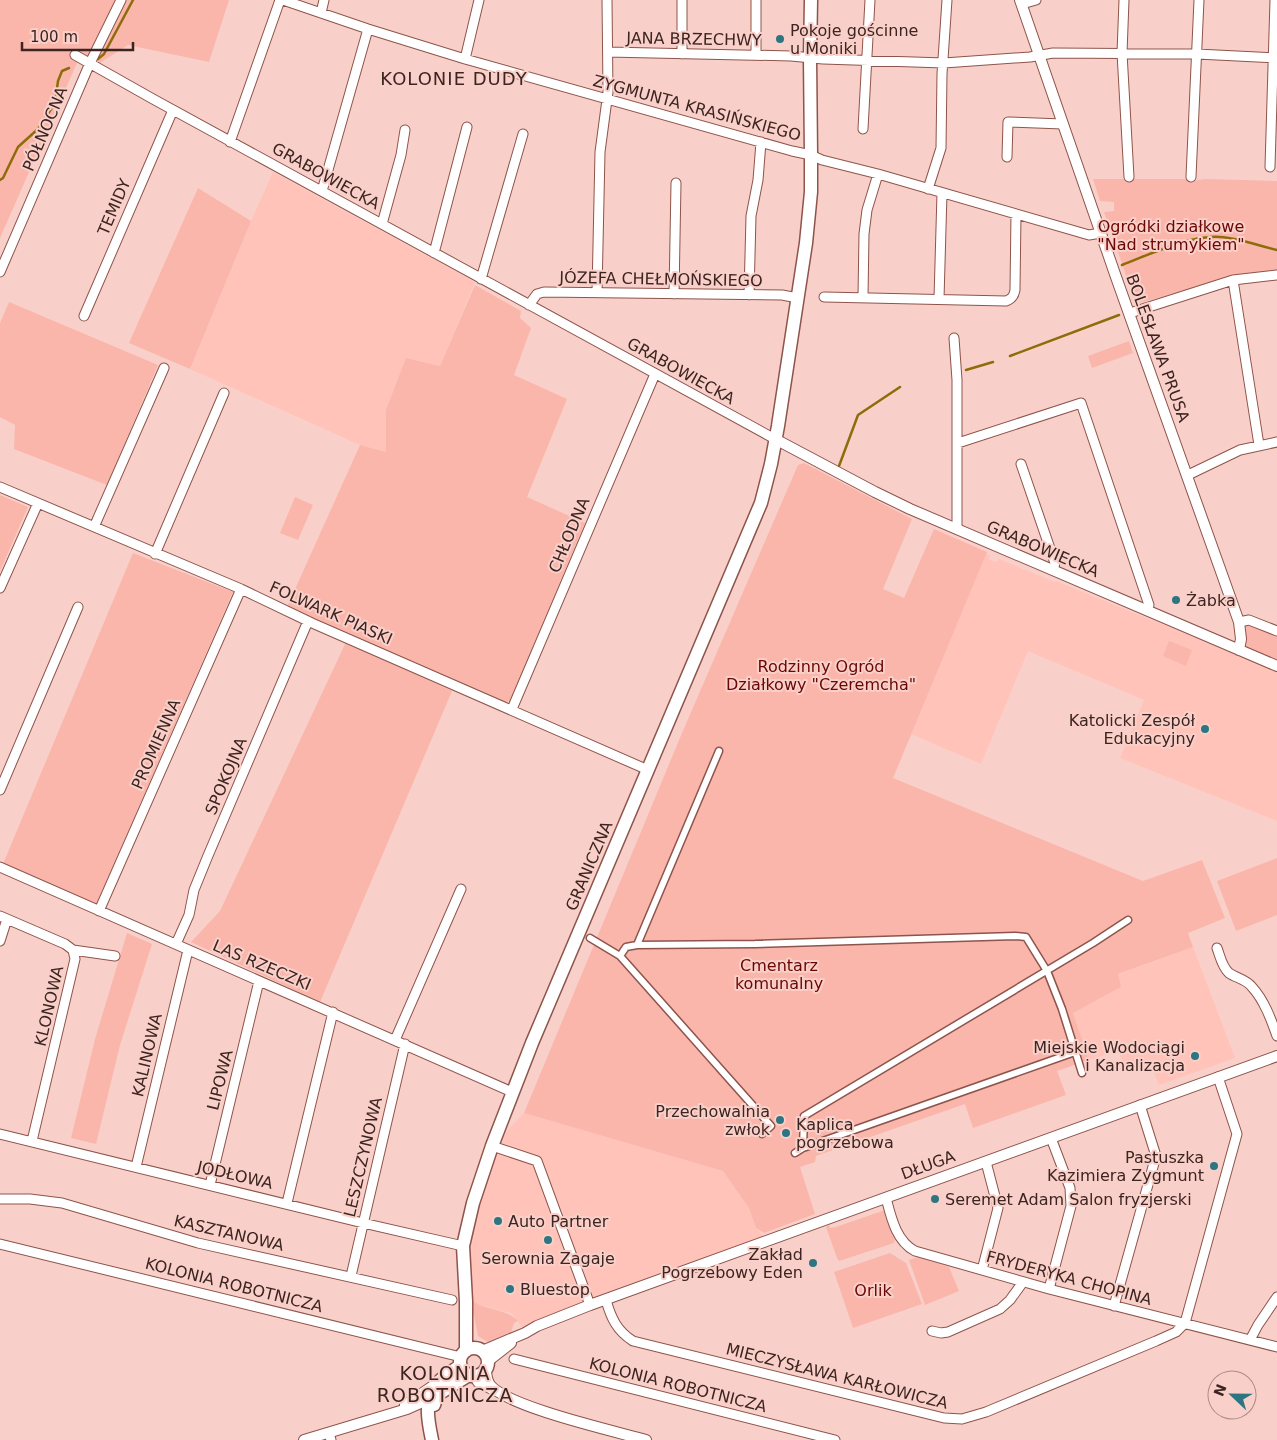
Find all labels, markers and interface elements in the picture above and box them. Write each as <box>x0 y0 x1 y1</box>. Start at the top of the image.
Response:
scale bar <box>22 20 134 52</box>
place label: Pokoje gościnne u Moniki <box>790 21 918 58</box>
text: 100 m <box>30 28 78 46</box>
street label: JANA BRZECHWY <box>625 28 762 50</box>
marker: Pokoje gościnne u Moniki <box>774 33 786 45</box>
district label: KOLONIE DUDY <box>380 68 528 89</box>
street label: ZYGMUNTA KRASIŃSKIEGO <box>591 71 803 145</box>
street label: PÓŁNOCNA <box>19 84 71 174</box>
street label: GRABOWIECKA <box>269 139 383 213</box>
street label: TEMIDY <box>93 176 134 239</box>
park label: Ogródki działkowe "Nad strumykiem" <box>1097 217 1245 254</box>
street label: JÓZEFA CHEŁMOŃSKIEGO <box>558 268 763 290</box>
street label: BOLESŁAWA PRUSA <box>1122 271 1194 425</box>
street label: GRABOWIECKA <box>624 334 738 408</box>
street label: CHŁODNA <box>545 494 593 576</box>
street label: GRABOWIECKA <box>984 517 1102 581</box>
street label: FOLWARK PIASKI <box>267 577 395 649</box>
place label: Żabka <box>1186 591 1236 610</box>
marker: Żabka <box>1170 594 1182 606</box>
park label: Rodzinny Ogród Działkowy "Czeremcha" <box>726 657 916 694</box>
street label: PROMIENNA <box>128 696 184 792</box>
place label: Katolicki Zespół Edukacyjny <box>1069 711 1195 748</box>
marker: Katolicki Zespół Edukacyjny <box>1199 723 1211 735</box>
street label: SPOKOJNA <box>201 734 251 818</box>
street label: GRANICZNA <box>562 818 616 914</box>
street label: LAS RZECZKI <box>210 936 314 994</box>
park label: Cmentarz komunalny <box>735 956 823 993</box>
street label: KLONOWA <box>31 964 67 1048</box>
street label: KALINOWA <box>128 1011 166 1099</box>
place label: Miejskie Wodociągi i Kanalizacja <box>1033 1038 1185 1075</box>
street label: LIPOWA <box>203 1048 237 1112</box>
marker: Miejskie Wodociągi i Kanalizacja <box>1189 1050 1201 1062</box>
street label: LESZCZYNOWA <box>340 1095 386 1219</box>
place label: Przechowalnia zwłok <box>655 1102 771 1139</box>
marker: Przechowalnia zwłok <box>774 1114 786 1126</box>
place label: Kaplica pogrzebowa <box>796 1115 894 1152</box>
marker: Kaplica pogrzebowa <box>780 1127 792 1139</box>
street label: DŁUGA <box>898 1146 958 1184</box>
place label: Pastuszka Kazimiera Zygmunt <box>1047 1148 1204 1185</box>
street label: JODŁOWA <box>194 1157 275 1193</box>
marker: Pastuszka Kazimiera Zygmunt <box>1208 1160 1220 1172</box>
place label: Seremet Adam Salon fryzjerski <box>945 1190 1192 1209</box>
marker: Seremet Adam Salon fryzjerski <box>929 1193 941 1205</box>
street label: KASZTANOWA <box>172 1211 286 1255</box>
place label: Auto Partner <box>508 1212 609 1231</box>
marker: Auto Partner <box>492 1215 504 1227</box>
marker: Serownia Zagaje <box>542 1234 554 1246</box>
place label: Zakład Pogrzebowy Eden <box>661 1245 803 1282</box>
street label: FRYDERYKA CHOPINA <box>984 1247 1154 1309</box>
place label: Serownia Zagaje <box>481 1249 615 1268</box>
street label: KOLONIA ROBOTNICZA <box>143 1254 325 1316</box>
marker: Zakład Pogrzebowy Eden <box>807 1257 819 1269</box>
place label: Bluestop <box>520 1280 590 1299</box>
park label: Orlik <box>854 1281 892 1300</box>
marker: Bluestop <box>504 1283 516 1295</box>
street label: MIECZYSŁAWA KARŁOWICZA <box>724 1339 950 1413</box>
street label: KOLONIA ROBOTNICZA <box>587 1354 769 1416</box>
district label: KOLONIA ROBOTNICZA <box>377 1362 513 1406</box>
north arrow <box>1207 1370 1257 1420</box>
text: N <box>1210 1382 1230 1399</box>

